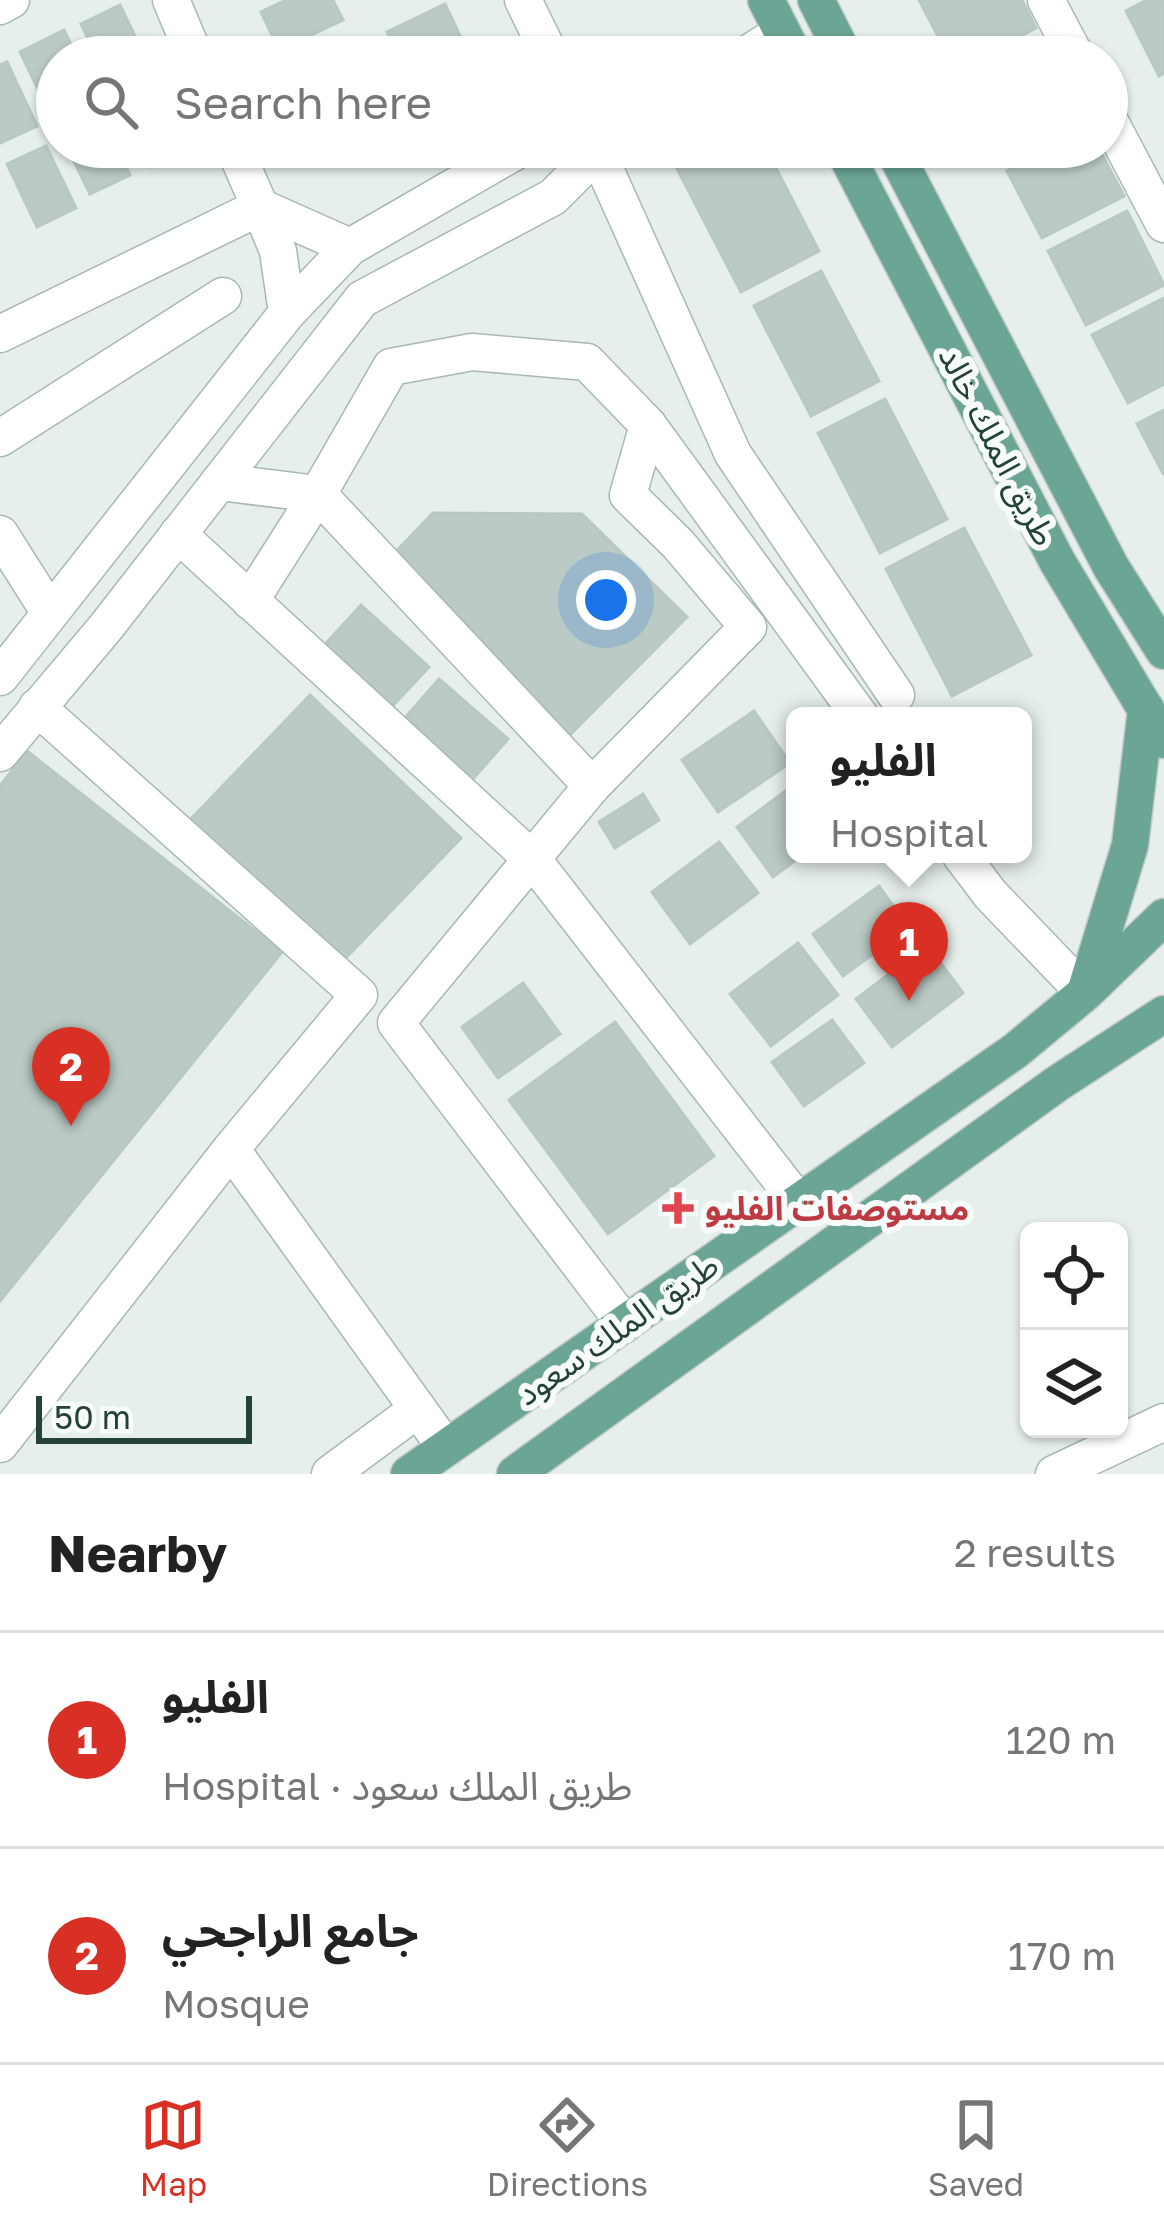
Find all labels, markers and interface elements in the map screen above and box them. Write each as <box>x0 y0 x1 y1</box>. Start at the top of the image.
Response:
search box <box>36 36 1128 168</box>
icon: search <box>78 69 144 135</box>
text: Search here <box>174 75 432 129</box>
street label: طريق الملك خالد <box>930 340 1065 553</box>
your location <box>576 570 636 630</box>
popup <box>786 707 1032 863</box>
text: الفليو <box>830 732 937 786</box>
text: Hospital <box>830 809 988 856</box>
pin: 1 <box>870 902 948 1001</box>
pin: 2 <box>32 1027 110 1126</box>
place label: مستوصفات الفليو <box>705 1188 969 1228</box>
marker: مستوصفات الفليو <box>662 1192 694 1224</box>
map controls <box>1020 1222 1128 1438</box>
button: locate <box>1020 1222 1128 1330</box>
street label: طريق الملك سعود <box>508 1244 726 1414</box>
button: layers <box>1020 1330 1128 1438</box>
scale bar <box>36 1390 252 1443</box>
text: 50 m <box>54 1397 131 1436</box>
text: Nearby <box>48 1522 227 1583</box>
text: 2 results <box>954 1529 1116 1576</box>
text: الفليو <box>162 1669 269 1723</box>
text: 1 <box>77 1716 97 1763</box>
text: 120 m <box>1006 1716 1116 1763</box>
text: Hospital · طريق الملك سعود <box>162 1762 632 1809</box>
text: جامع الراجحي <box>162 1903 419 1957</box>
text: 2 <box>75 1932 99 1979</box>
text: 170 m <box>1008 1932 1116 1979</box>
text: Mosque <box>162 1980 310 2027</box>
tab: Map <box>140 2092 207 2203</box>
tab: Directions <box>487 2092 648 2203</box>
tab: Saved <box>928 2092 1024 2203</box>

